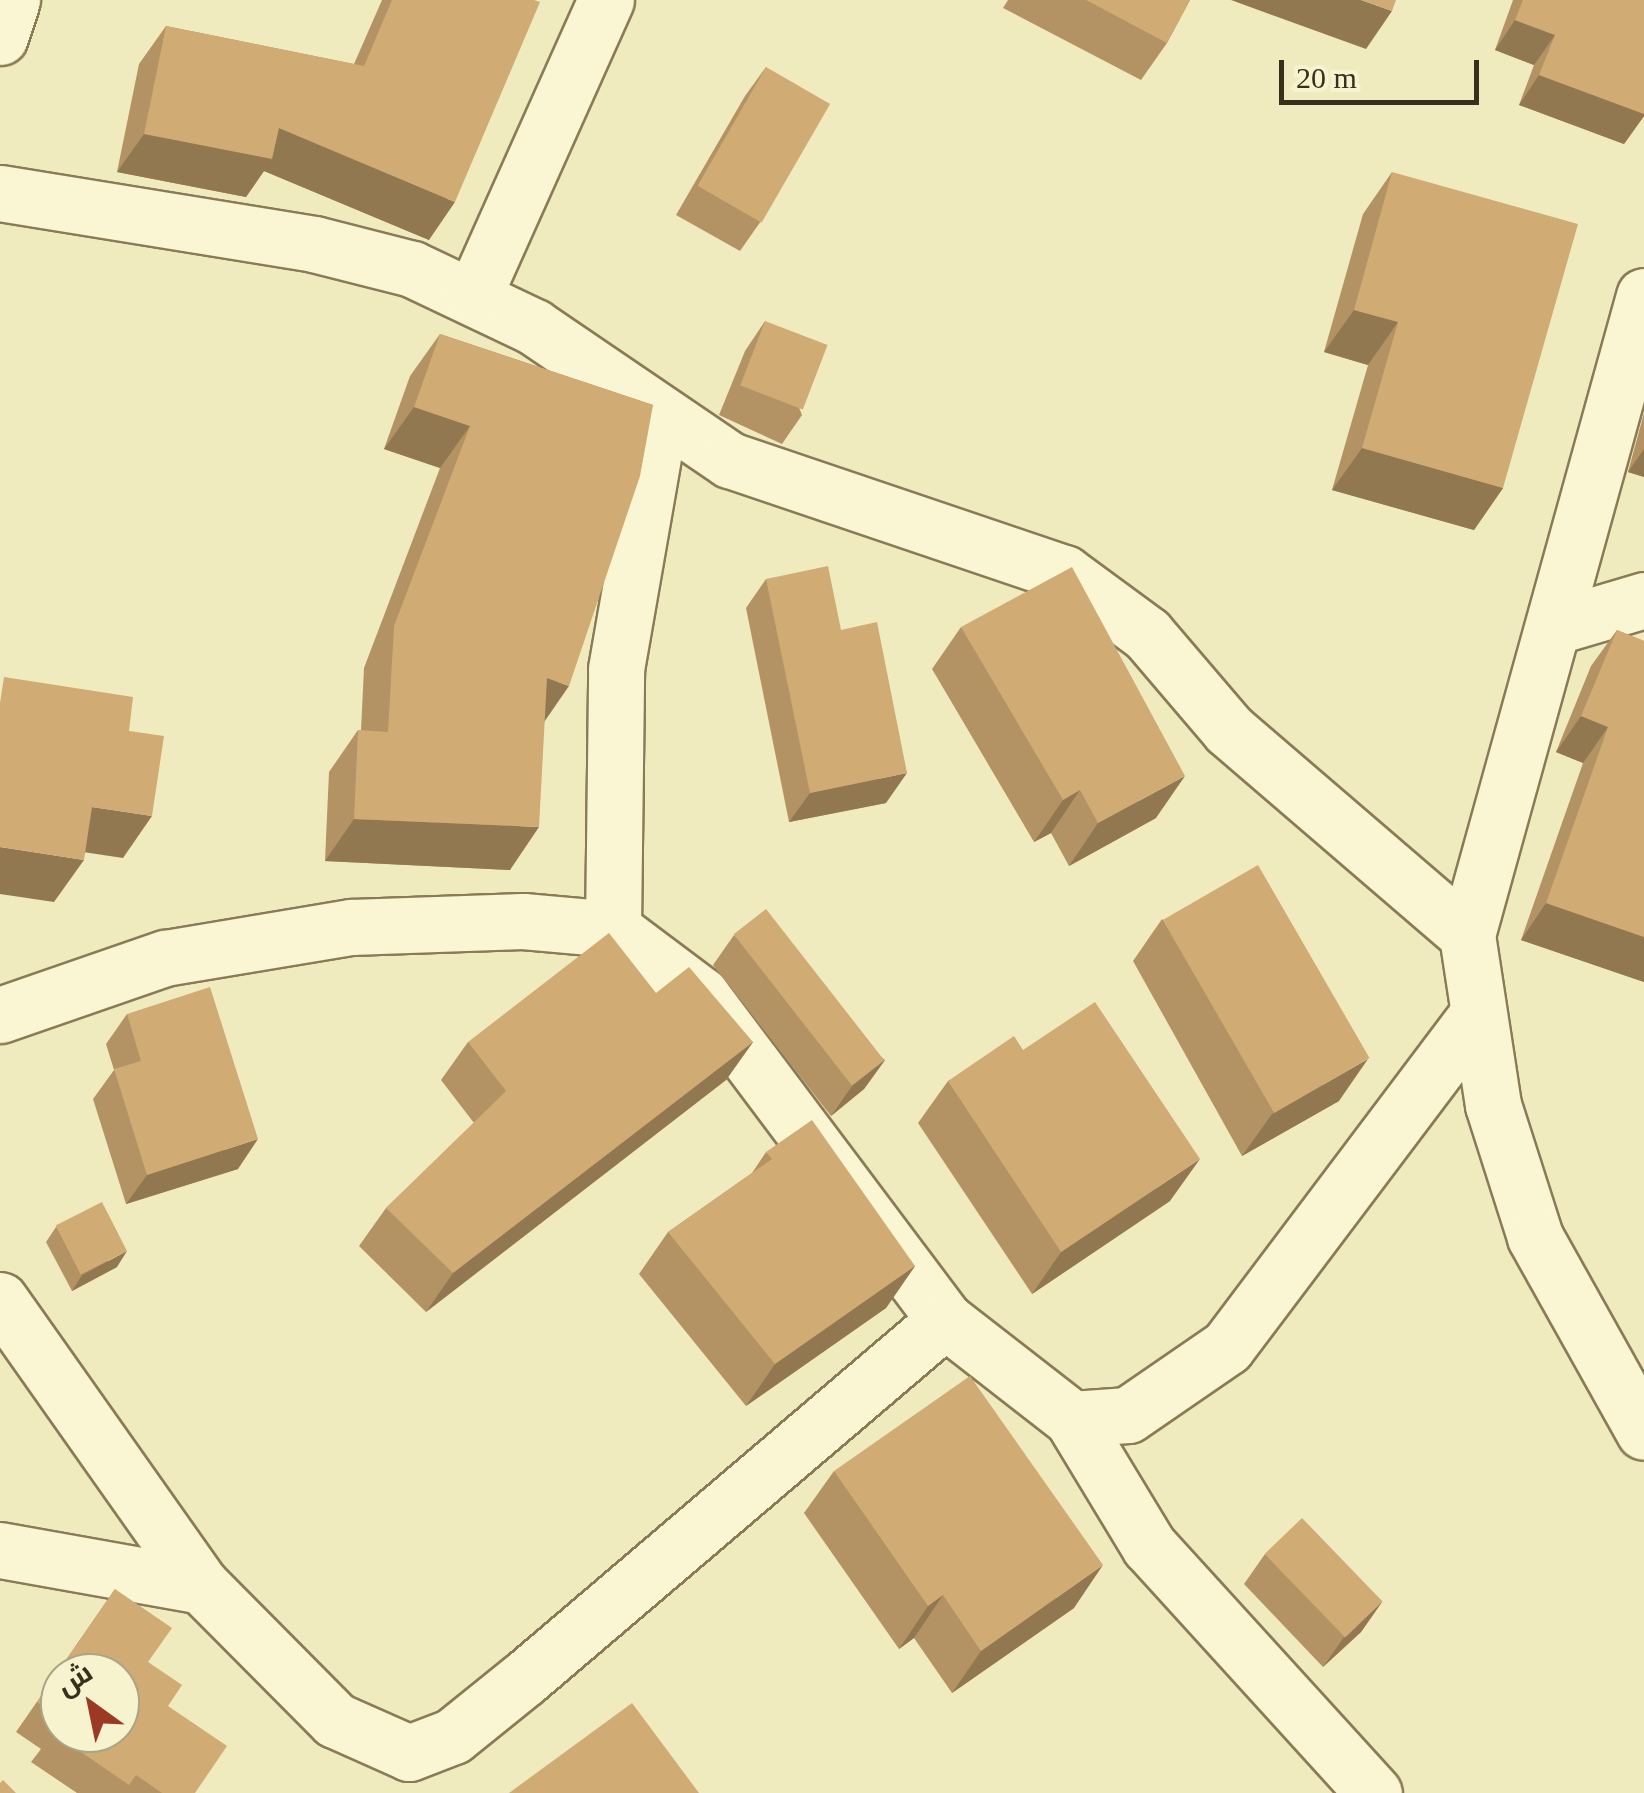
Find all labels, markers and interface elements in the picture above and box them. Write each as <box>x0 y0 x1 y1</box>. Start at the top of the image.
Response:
scale bar <box>1284 40 1484 102</box>
text: 20 m <box>1296 61 1357 94</box>
north arrow <box>40 1653 140 1753</box>
text: ش <box>51 1656 98 1702</box>

